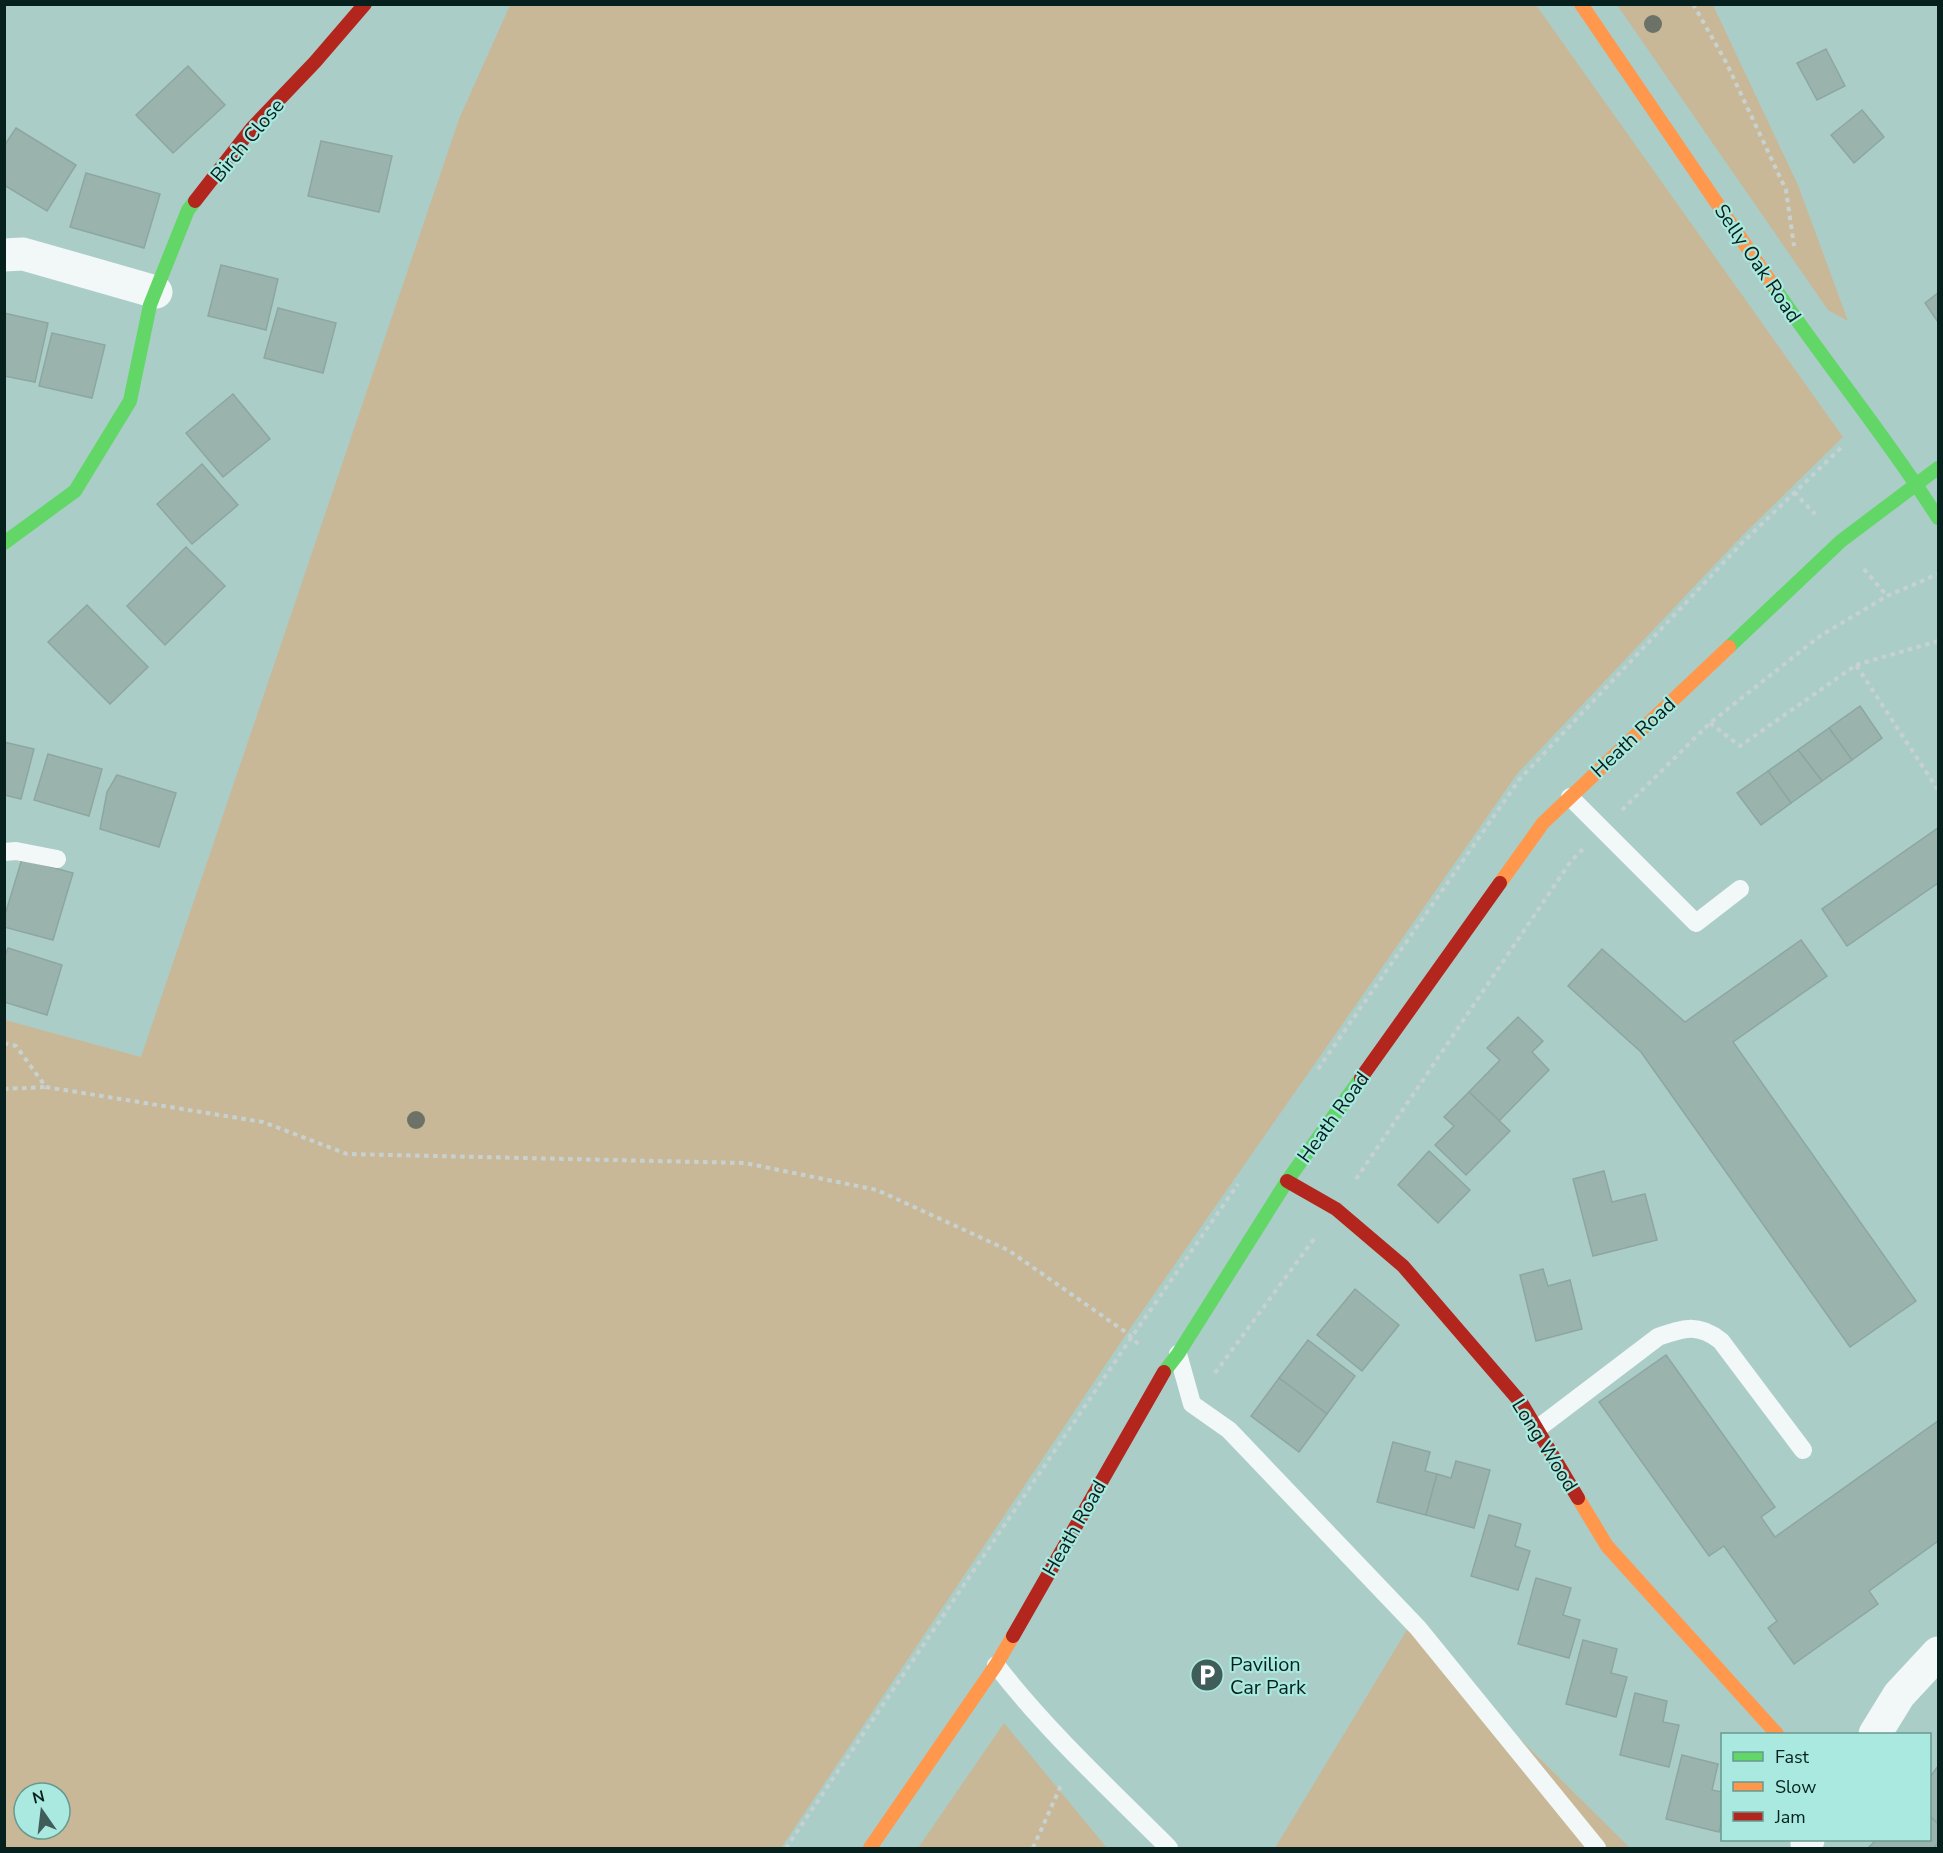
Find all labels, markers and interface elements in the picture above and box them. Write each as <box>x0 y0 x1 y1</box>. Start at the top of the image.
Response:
street label: Birch Close <box>204 93 290 188</box>
street label: Selly Oak Road <box>1708 199 1807 328</box>
street label: Heath Road <box>1585 691 1681 784</box>
street label: Heath Road <box>1291 1066 1376 1168</box>
street label: Long Wood <box>1505 1394 1584 1497</box>
street label: Heath Road <box>1036 1475 1113 1581</box>
place label: Pavilion Car Park <box>1230 1651 1307 1701</box>
parking icon: Pavilion Car Park <box>1189 1657 1225 1693</box>
legend <box>1721 1733 1931 1841</box>
text: Fast <box>1775 1745 1810 1769</box>
text: Slow <box>1775 1775 1816 1799</box>
north arrow <box>12 1781 72 1841</box>
text: N <box>30 1785 47 1810</box>
text: Jam <box>1774 1805 1806 1829</box>

